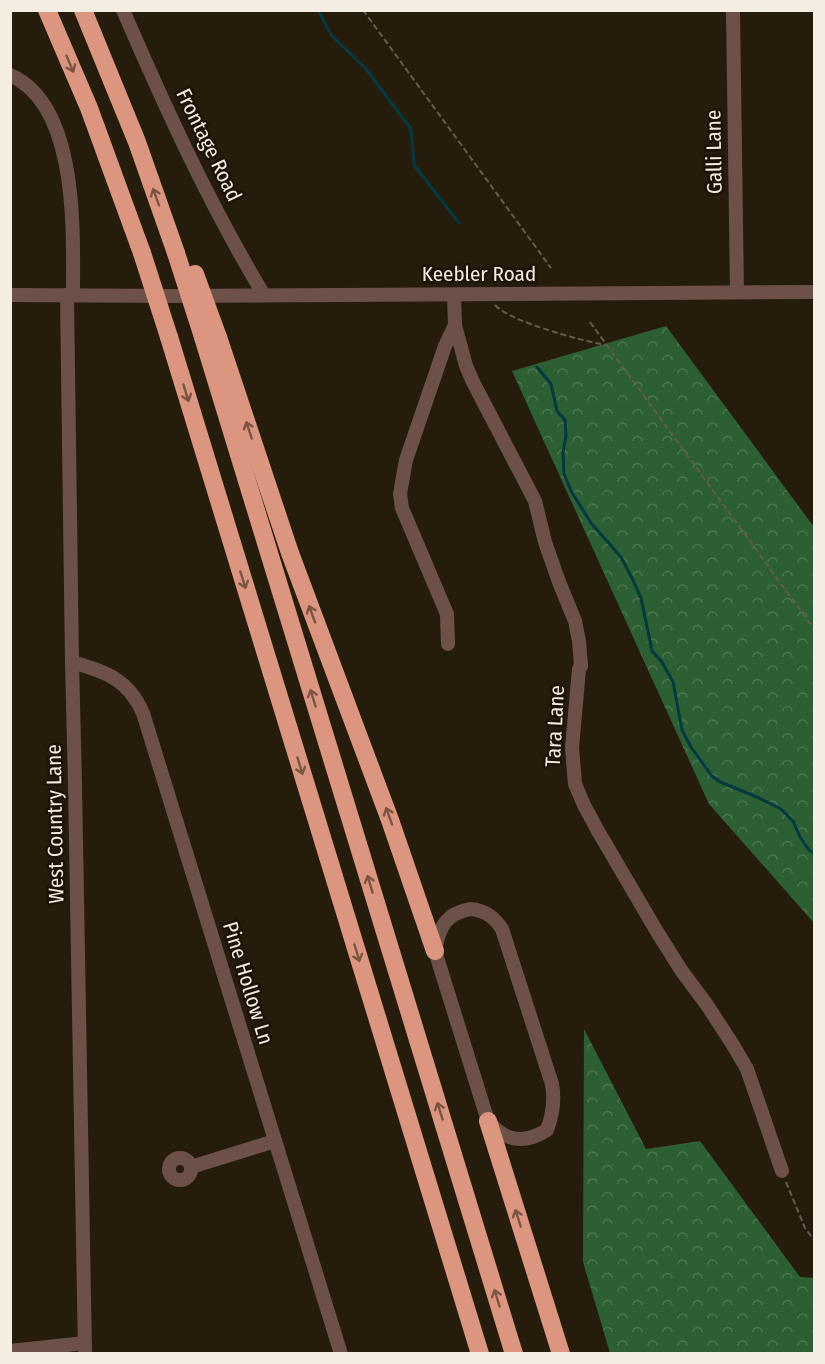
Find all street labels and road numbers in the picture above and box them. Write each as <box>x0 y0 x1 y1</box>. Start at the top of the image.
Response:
street label: Frontage Road <box>170 84 248 206</box>
street label: Galli Lane <box>700 110 728 194</box>
street label: Keebler Road <box>422 261 536 287</box>
street label: Tara Lane <box>540 684 570 768</box>
street label: West Country Lane <box>41 744 69 904</box>
street label: Pine Hollow Ln <box>217 918 279 1048</box>

